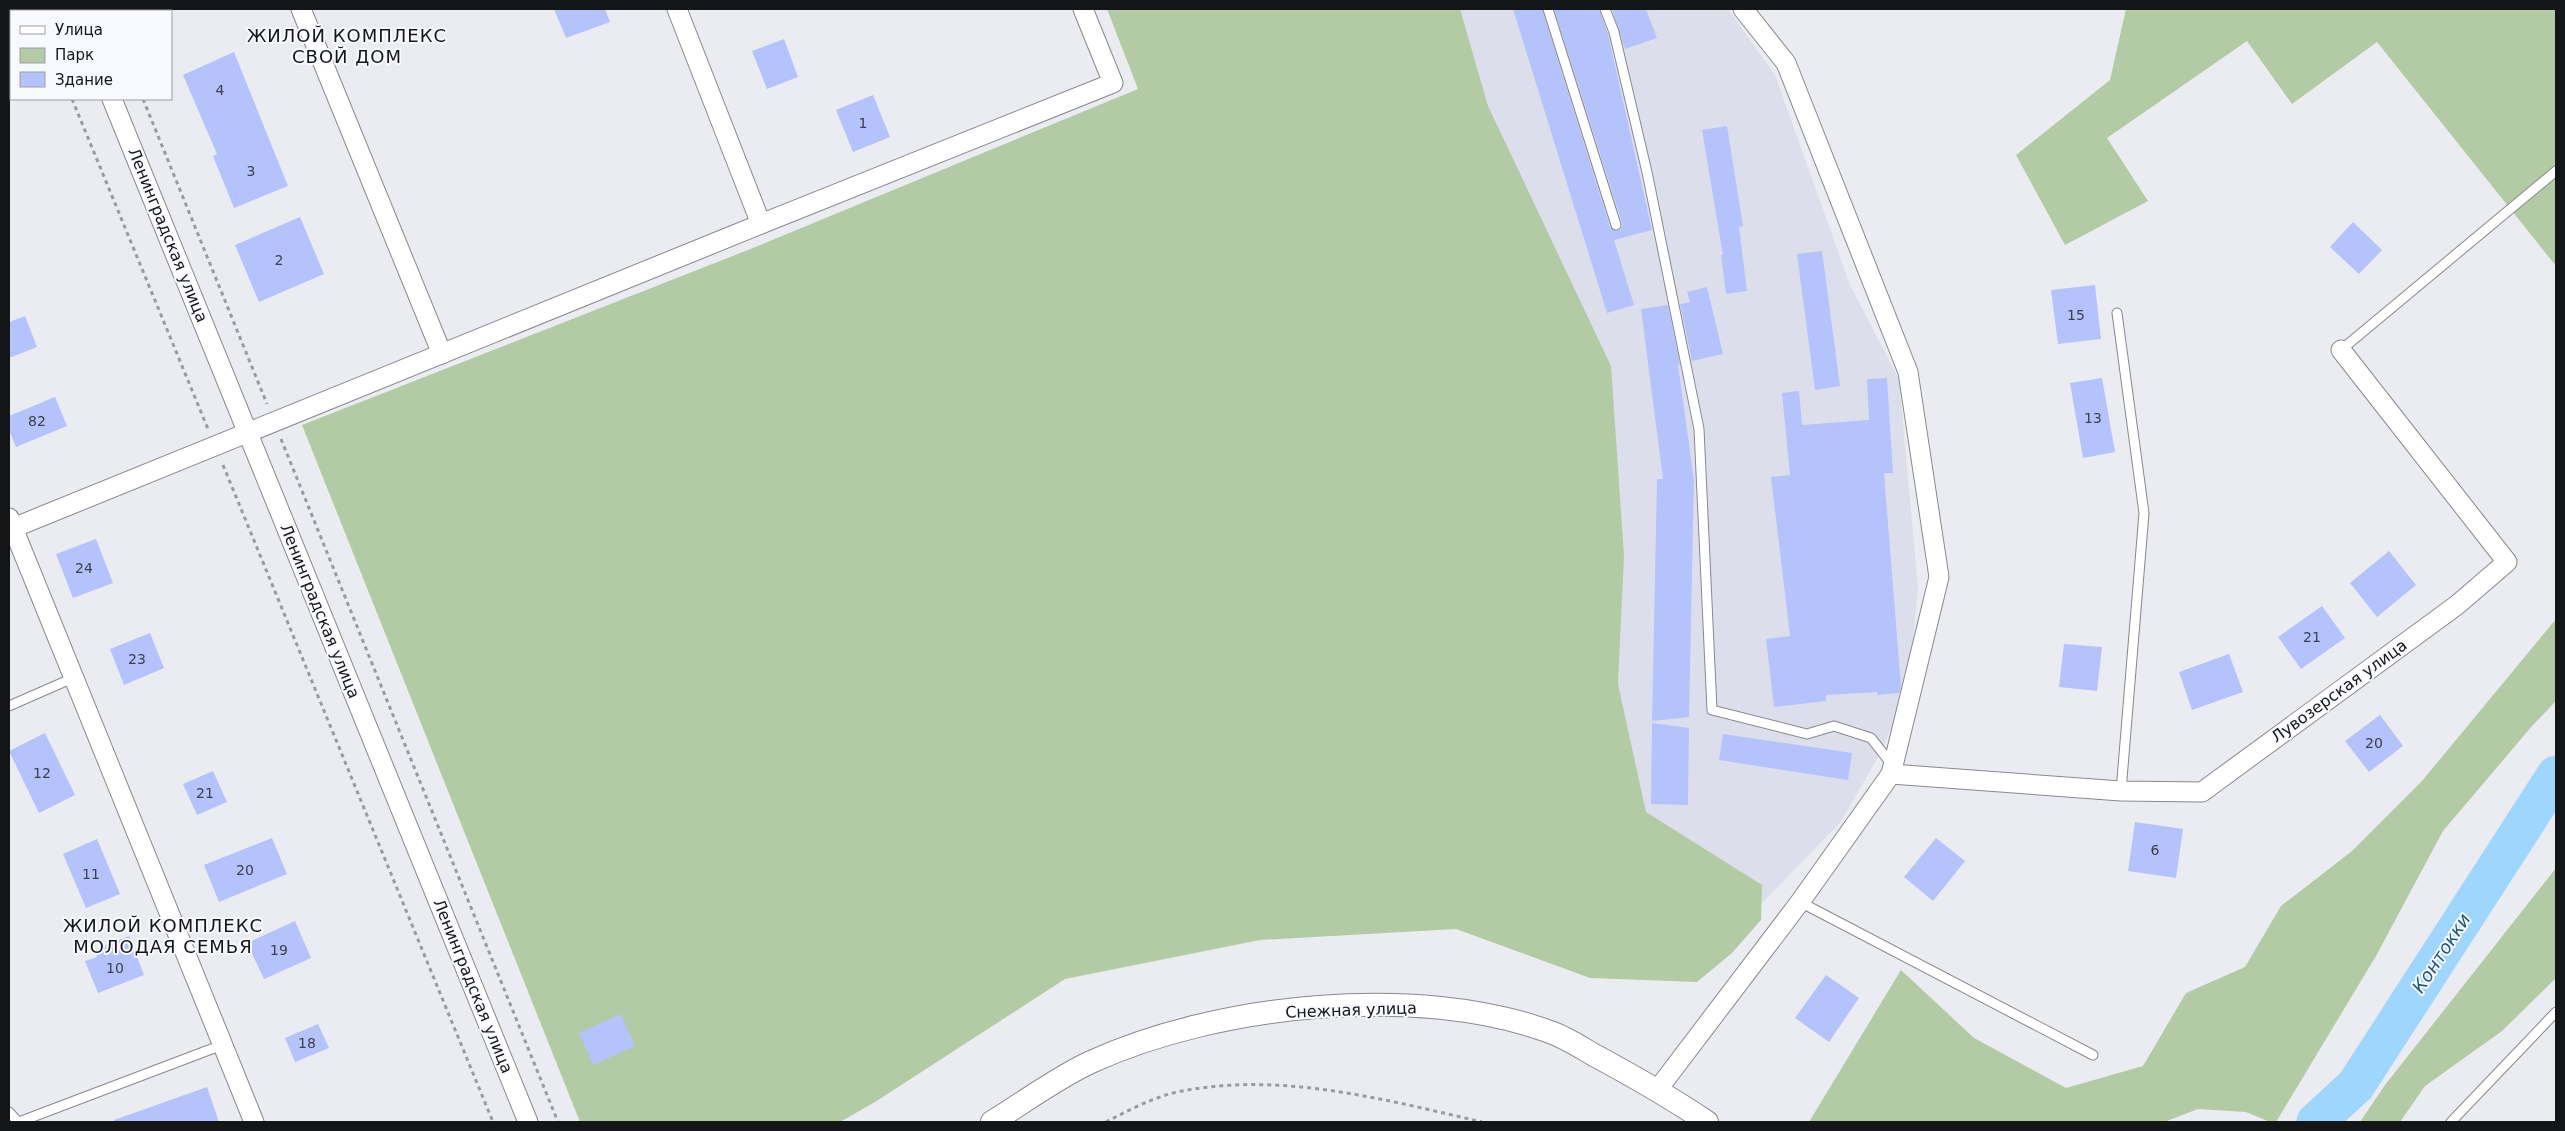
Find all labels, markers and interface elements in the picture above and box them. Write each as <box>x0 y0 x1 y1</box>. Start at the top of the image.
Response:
legend <box>10 10 172 100</box>
text: Улица <box>55 21 103 39</box>
district label: ЖИЛОЙ КОМПЛЕКС СВОЙ ДОМ <box>247 25 447 67</box>
text: Парк <box>55 46 94 64</box>
text: Здание <box>55 71 113 89</box>
house number: 4 <box>216 82 225 98</box>
house number: 1 <box>859 115 867 131</box>
street label: Ленинградская улица <box>124 145 212 325</box>
house number: 3 <box>247 163 255 179</box>
house number: 2 <box>275 252 283 268</box>
house number: 15 <box>2067 307 2085 323</box>
house number: 13 <box>2084 410 2102 426</box>
house number: 82 <box>28 413 46 429</box>
street label: Ленинградская улица <box>276 521 364 701</box>
house number: 24 <box>75 560 93 576</box>
house number: 21 <box>2303 629 2321 645</box>
street label: Лувозерская улица <box>2267 635 2411 747</box>
house number: 23 <box>128 651 146 667</box>
house number: 20 <box>2365 735 2383 751</box>
house number: 12 <box>33 765 51 781</box>
house number: 21 <box>196 785 214 801</box>
house number: 6 <box>2151 842 2160 858</box>
house number: 20 <box>236 862 254 878</box>
house number: 11 <box>82 866 100 882</box>
street label: Ленинградская улица <box>429 896 517 1076</box>
water label: Контокки <box>2408 909 2475 997</box>
district label: ЖИЛОЙ КОМПЛЕКС МОЛОДАЯ СЕМЬЯ <box>63 915 263 957</box>
house number: 19 <box>270 942 288 958</box>
house number: 10 <box>106 960 124 976</box>
street label: Снежная улица <box>1285 998 1417 1022</box>
house number: 18 <box>298 1035 316 1051</box>

